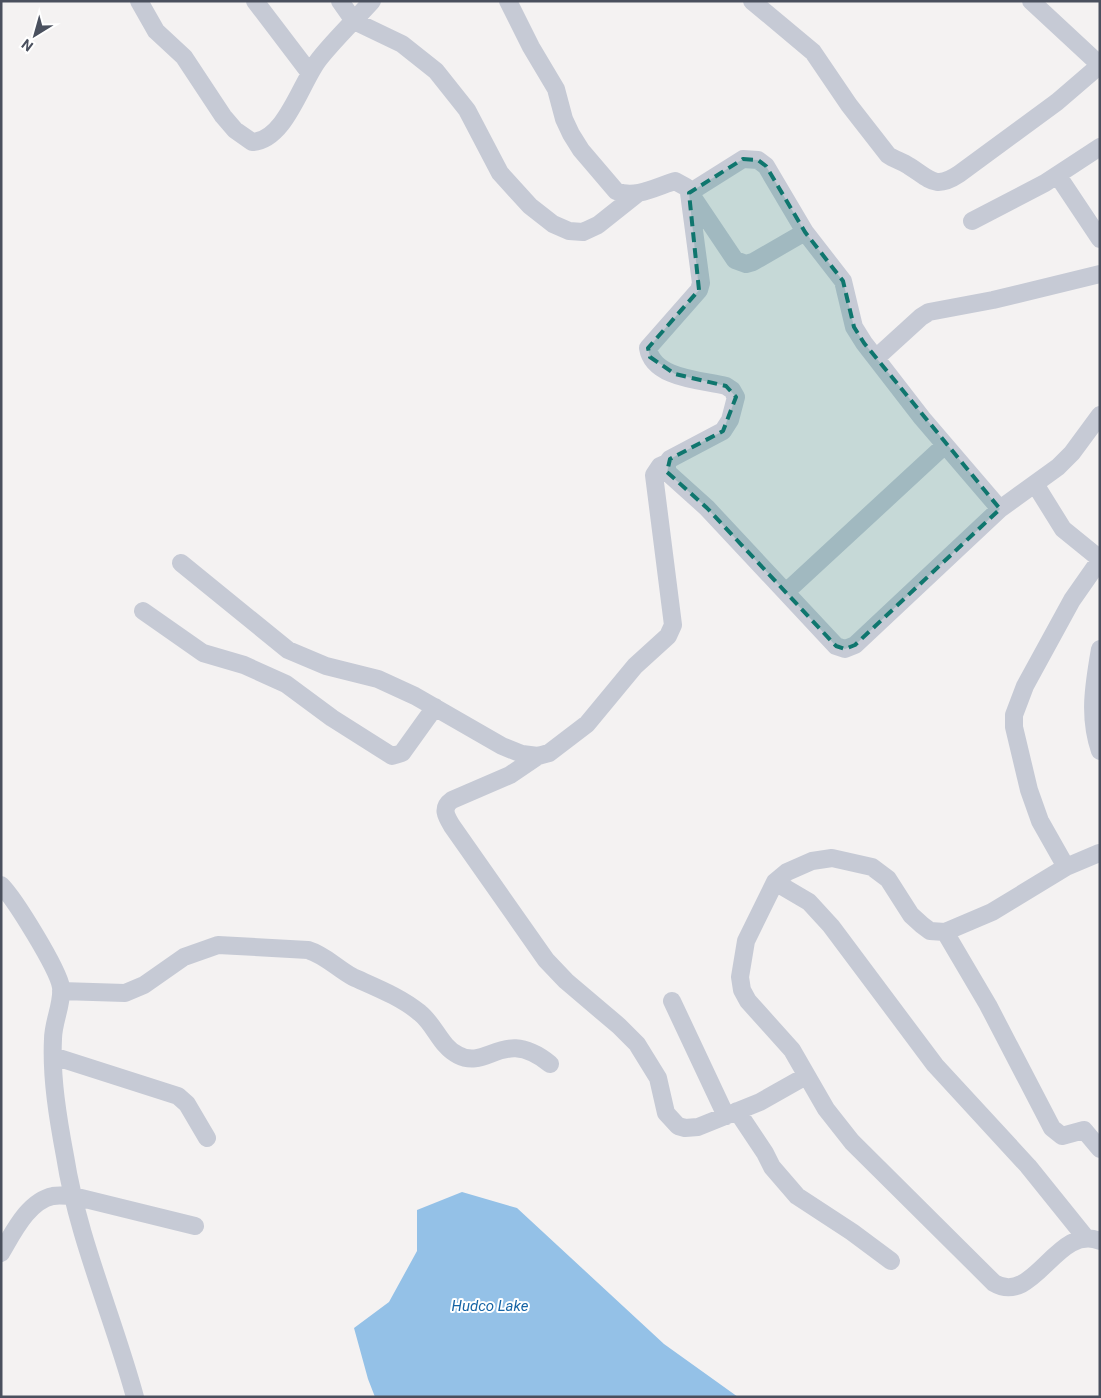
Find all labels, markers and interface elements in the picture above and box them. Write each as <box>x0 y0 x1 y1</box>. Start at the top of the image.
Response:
north arrow <box>10 10 60 60</box>
text: N <box>18 36 36 55</box>
water label: Hudco Lake <box>452 1297 529 1315</box>

